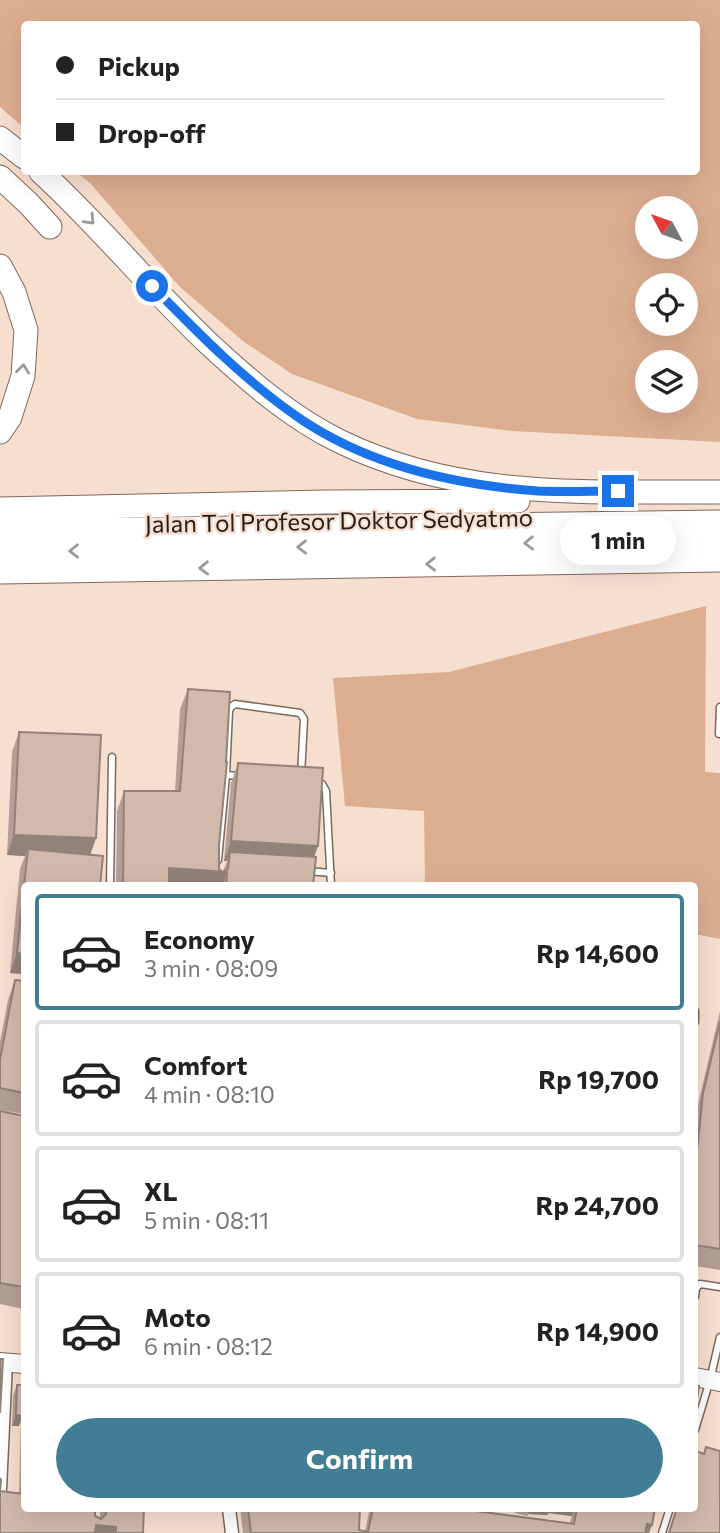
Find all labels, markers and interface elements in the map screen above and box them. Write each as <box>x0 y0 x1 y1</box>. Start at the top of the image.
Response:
text: Pickup <box>98 50 180 81</box>
text: Drop-off <box>98 117 205 148</box>
north arrow <box>635 196 698 259</box>
map controls <box>635 196 698 413</box>
one-way arrow <box>81 211 94 224</box>
route start <box>136 270 168 302</box>
button: locate <box>635 273 698 336</box>
button: layers <box>635 350 698 413</box>
one-way arrow <box>16 363 31 375</box>
route end <box>602 475 634 507</box>
street label: Jalan Tol Profesor Doktor Sedyatmo <box>145 502 533 538</box>
callout: 1 min <box>560 516 676 564</box>
text: 1 min <box>591 526 645 554</box>
one-way arrow <box>524 535 534 551</box>
one-way arrow <box>296 539 307 555</box>
one-way arrow <box>69 543 79 559</box>
one-way arrow <box>426 556 436 572</box>
one-way arrow <box>198 560 209 575</box>
icon: car <box>60 921 123 984</box>
text: Economy <box>144 923 255 954</box>
text: Rp 14,600 <box>536 937 659 968</box>
text: 3 min · 08:09 <box>144 954 278 982</box>
icon: car <box>60 1047 123 1110</box>
text: Comfort <box>144 1049 247 1080</box>
text: Rp 19,700 <box>538 1063 659 1094</box>
text: 4 min · 08:10 <box>144 1080 275 1108</box>
icon: car <box>60 1173 123 1236</box>
text: XL <box>144 1175 178 1206</box>
text: Rp 24,700 <box>535 1189 659 1220</box>
text: 5 min · 08:11 <box>144 1206 269 1234</box>
icon: car <box>60 1299 123 1362</box>
text: Moto <box>144 1301 211 1332</box>
text: Rp 14,900 <box>536 1315 659 1346</box>
text: 6 min · 08:12 <box>144 1332 273 1360</box>
button: Confirm <box>56 1418 663 1498</box>

